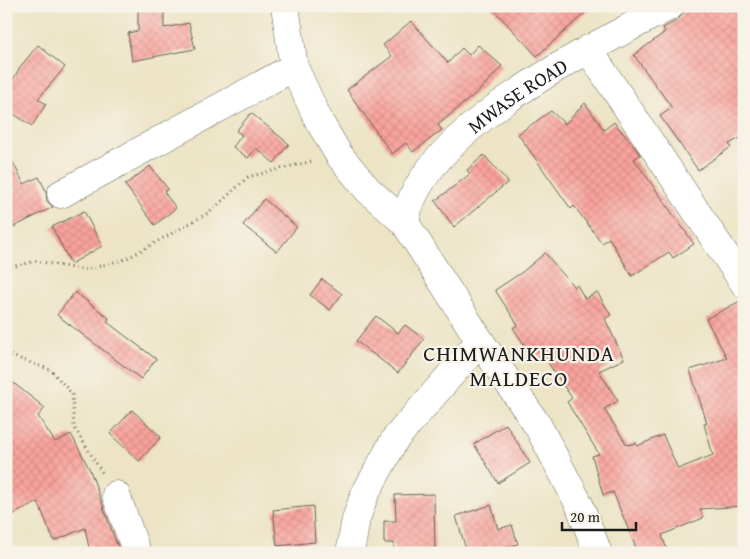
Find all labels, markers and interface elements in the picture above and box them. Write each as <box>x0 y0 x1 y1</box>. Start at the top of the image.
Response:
street label: MWASE ROAD <box>461 50 572 139</box>
district label: CHIMWANKHUNDA MALDECO <box>423 337 615 394</box>
scale bar <box>562 499 636 531</box>
text: 20 m <box>570 506 601 527</box>

